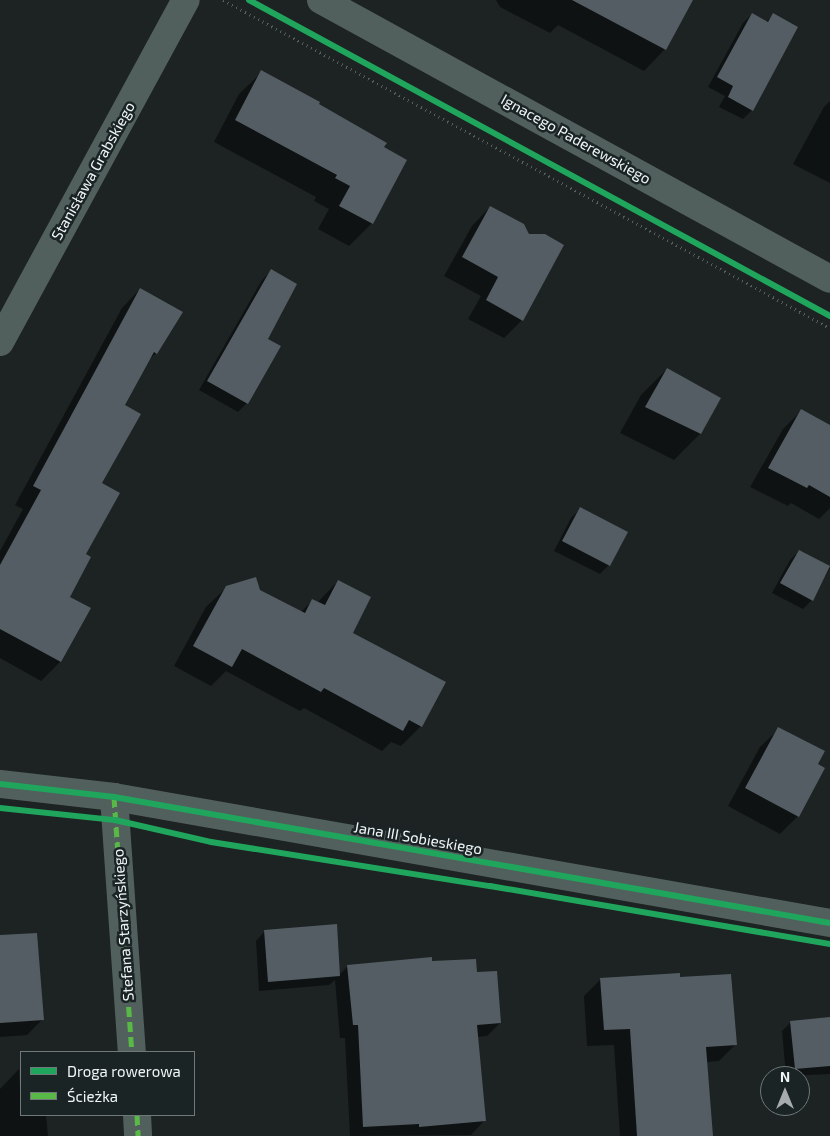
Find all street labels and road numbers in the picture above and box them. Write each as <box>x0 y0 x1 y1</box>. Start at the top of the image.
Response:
street label: Ignacego Paderewskiego <box>498 90 654 188</box>
street label: Stanisława Grabskiego <box>47 99 139 243</box>
street label: Jana III Sobieskiego <box>352 818 484 858</box>
street label: Stefana Starzyńskiego <box>109 848 137 1002</box>

